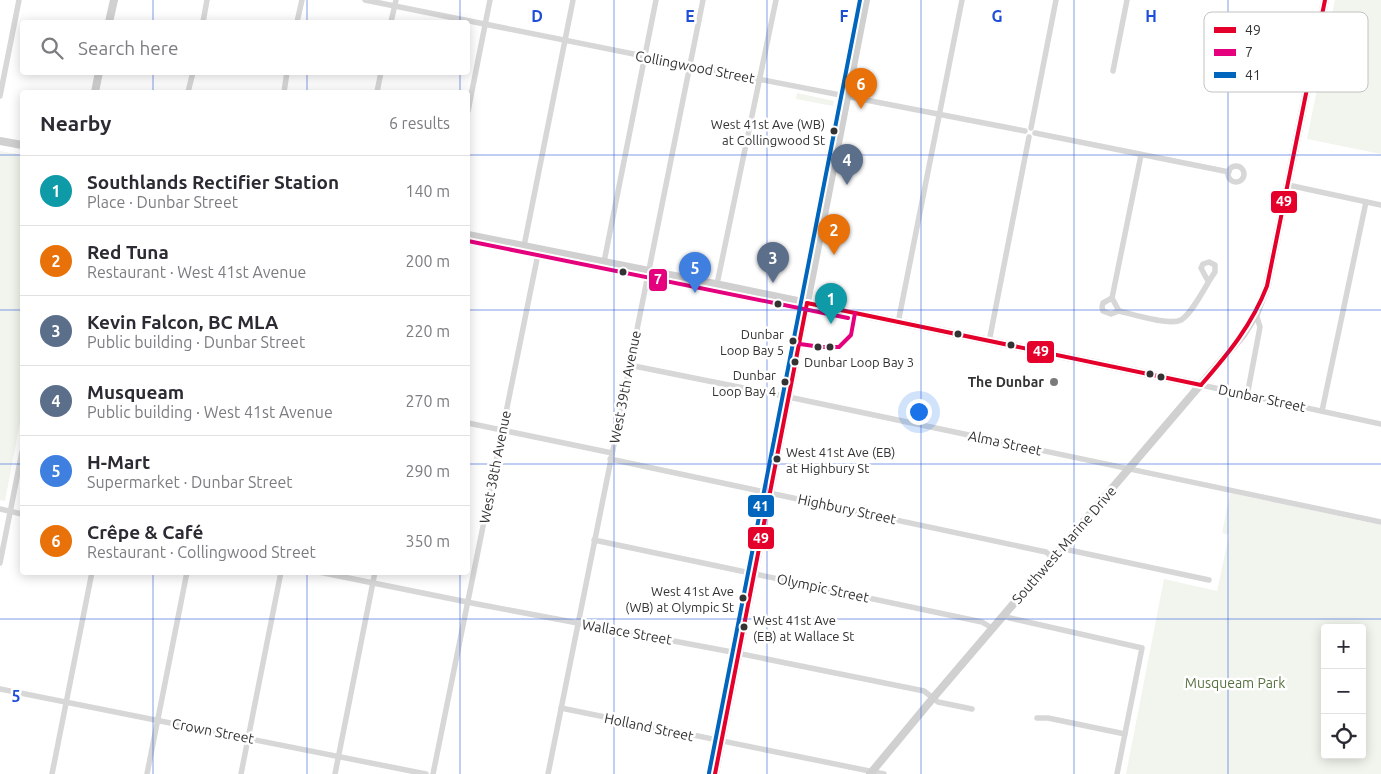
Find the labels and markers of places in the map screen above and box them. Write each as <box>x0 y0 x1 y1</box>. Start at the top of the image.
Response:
pin: 6 <box>845 68 877 109</box>
place label: West 41st Ave (WB) at Collingwood St <box>711 117 825 147</box>
marker: West 41st Ave (WB) at Collingwood St <box>829 126 839 136</box>
pin: 4 <box>831 144 863 185</box>
pin: 2 <box>818 214 850 255</box>
pin: 3 <box>757 242 789 283</box>
pin: 5 <box>679 252 711 293</box>
unlabelled marker <box>618 267 628 277</box>
pin: 1 <box>815 283 847 324</box>
unlabelled marker <box>773 299 783 309</box>
place label: Dunbar Loop Bay 5 <box>720 327 784 357</box>
unlabelled marker <box>953 329 963 339</box>
marker: Dunbar Loop Bay 5 <box>788 336 798 346</box>
unlabelled marker <box>1006 340 1016 350</box>
unlabelled marker <box>813 342 823 352</box>
unlabelled marker <box>825 342 835 352</box>
place label: Dunbar Loop Bay 3 <box>804 355 914 369</box>
marker: Dunbar Loop Bay 3 <box>790 357 800 367</box>
place label: Dunbar Loop Bay 4 <box>712 368 776 398</box>
unlabelled marker <box>1145 369 1155 379</box>
unlabelled marker <box>1156 372 1166 382</box>
place label: The Dunbar <box>968 374 1044 390</box>
marker: The Dunbar <box>1048 376 1060 388</box>
marker: Dunbar Loop Bay 4 <box>780 377 790 387</box>
place label: West 41st Ave (EB) at Highbury St <box>786 445 895 475</box>
marker: West 41st Ave (EB) at Highbury St <box>772 454 782 464</box>
place label: West 41st Ave (WB) at Olympic St <box>625 584 734 615</box>
marker: West 41st Ave (WB) at Olympic St <box>738 593 748 603</box>
place label: West 41st Ave (EB) at Wallace St <box>753 613 854 644</box>
marker: West 41st Ave (EB) at Wallace St <box>739 622 749 632</box>

